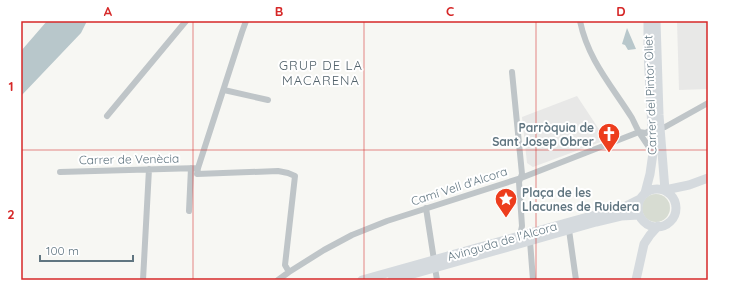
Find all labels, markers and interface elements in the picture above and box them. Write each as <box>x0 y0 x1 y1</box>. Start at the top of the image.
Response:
text: A <box>104 3 113 19</box>
text: B <box>275 3 283 19</box>
text: C <box>446 3 454 19</box>
text: D <box>616 3 626 19</box>
street label: Carrer del Pintor Oliet <box>640 35 660 155</box>
district label: GRUP DE LA MACARENA <box>279 57 363 88</box>
text: 1 <box>8 78 14 94</box>
place label: Parròquia de Sant Josep Obrer <box>492 120 594 149</box>
church icon: Parròquia de Sant Josep Obrer <box>596 121 622 154</box>
street label: Carrer de Venècia <box>79 151 179 167</box>
street label: Camí Vell d'Alcora <box>409 163 509 209</box>
place label: Plaça de les Llacunes de Ruidera <box>522 185 639 214</box>
place icon: Plaça de les Llacunes de Ruidera <box>493 186 519 219</box>
text: 2 <box>7 206 15 222</box>
street label: Avinguda de l'Alcora <box>445 218 559 264</box>
scale bar <box>40 237 133 263</box>
text: 100 m <box>46 243 79 258</box>

